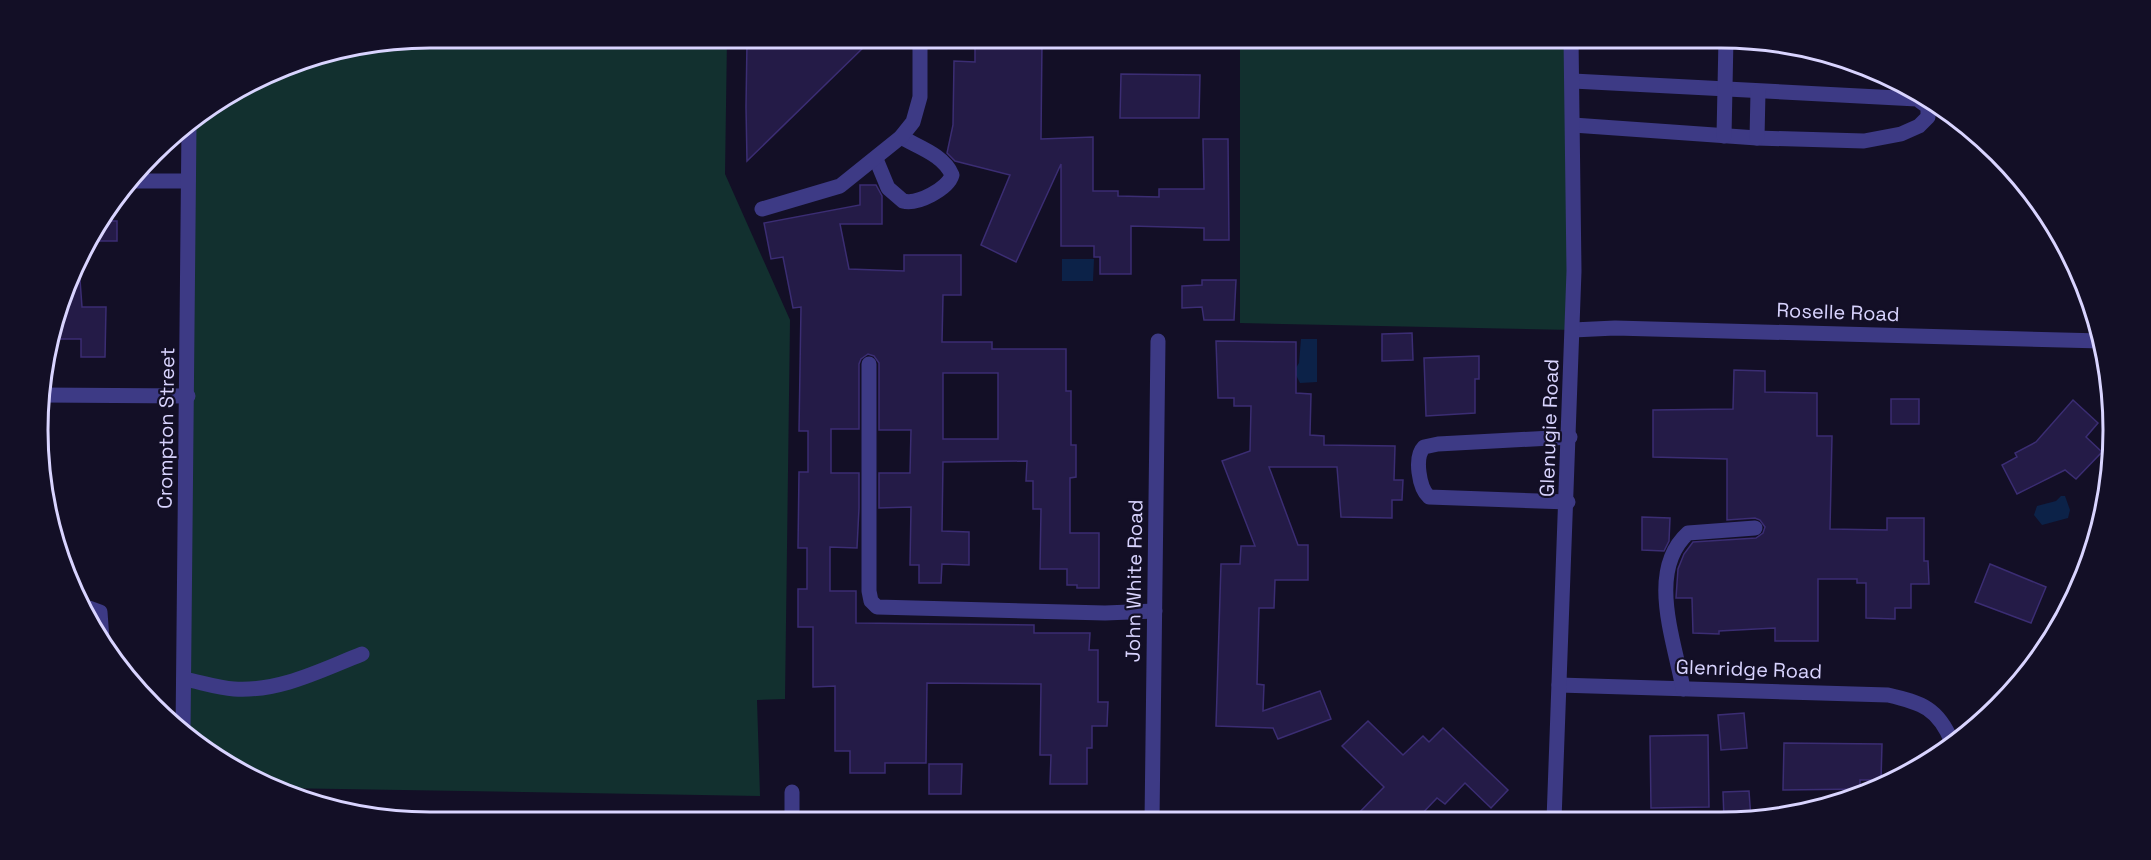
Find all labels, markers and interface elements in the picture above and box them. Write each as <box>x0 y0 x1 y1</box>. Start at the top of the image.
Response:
street label: Roselle Road <box>1776 297 1900 327</box>
street label: Crompton Street <box>152 347 180 509</box>
street label: Glenugie Road <box>1534 359 1564 497</box>
street label: John White Road <box>1120 499 1148 663</box>
street label: Glenridge Road <box>1675 653 1823 685</box>

